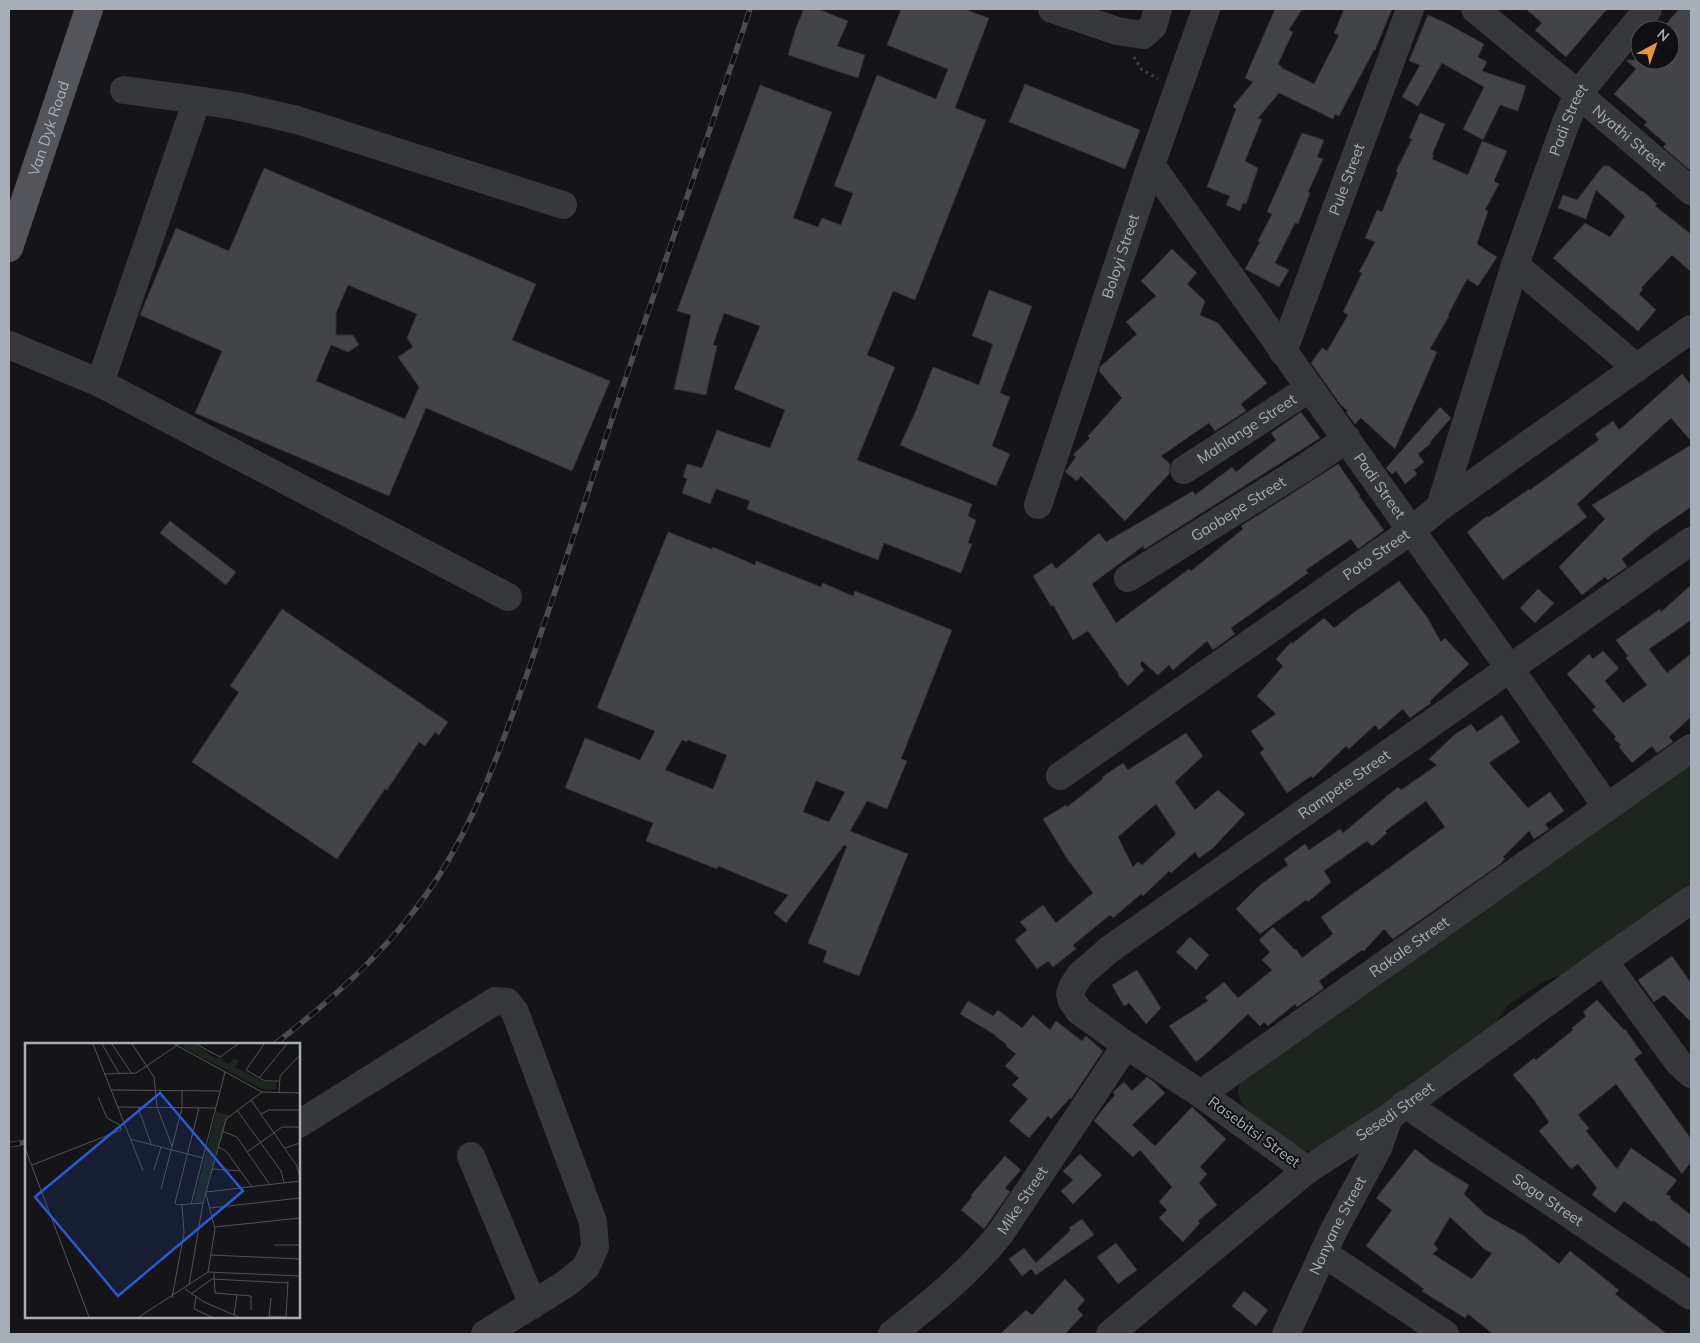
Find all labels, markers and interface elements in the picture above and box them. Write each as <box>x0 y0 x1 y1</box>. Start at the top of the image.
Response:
north arrow <box>1630 20 1680 70</box>
text: N <box>1654 25 1673 45</box>
street label: Van Dyk Road <box>24 78 73 178</box>
street label: Padi Street <box>1545 79 1592 158</box>
street label: Nyathi Street <box>1589 101 1670 174</box>
street label: Pule Street <box>1324 141 1368 218</box>
street label: Boloyi Street <box>1097 212 1143 301</box>
street label: Mahlange Street <box>1193 389 1300 468</box>
street label: Padi Street <box>1350 449 1410 522</box>
street label: Gaobepe Street <box>1187 472 1289 545</box>
street label: Poto Street <box>1339 525 1413 584</box>
street label: Rampete Street <box>1294 745 1394 823</box>
street label: Rakale Street <box>1365 912 1453 981</box>
inset map <box>25 1043 300 1318</box>
street label: Sesedi Street <box>1352 1077 1438 1145</box>
street label: Rasebitsi Street <box>1205 1092 1304 1171</box>
street label: Mike Street <box>993 1162 1051 1238</box>
street label: Soga Street <box>1509 1169 1587 1230</box>
street label: Nonyane Street <box>1305 1173 1370 1278</box>

